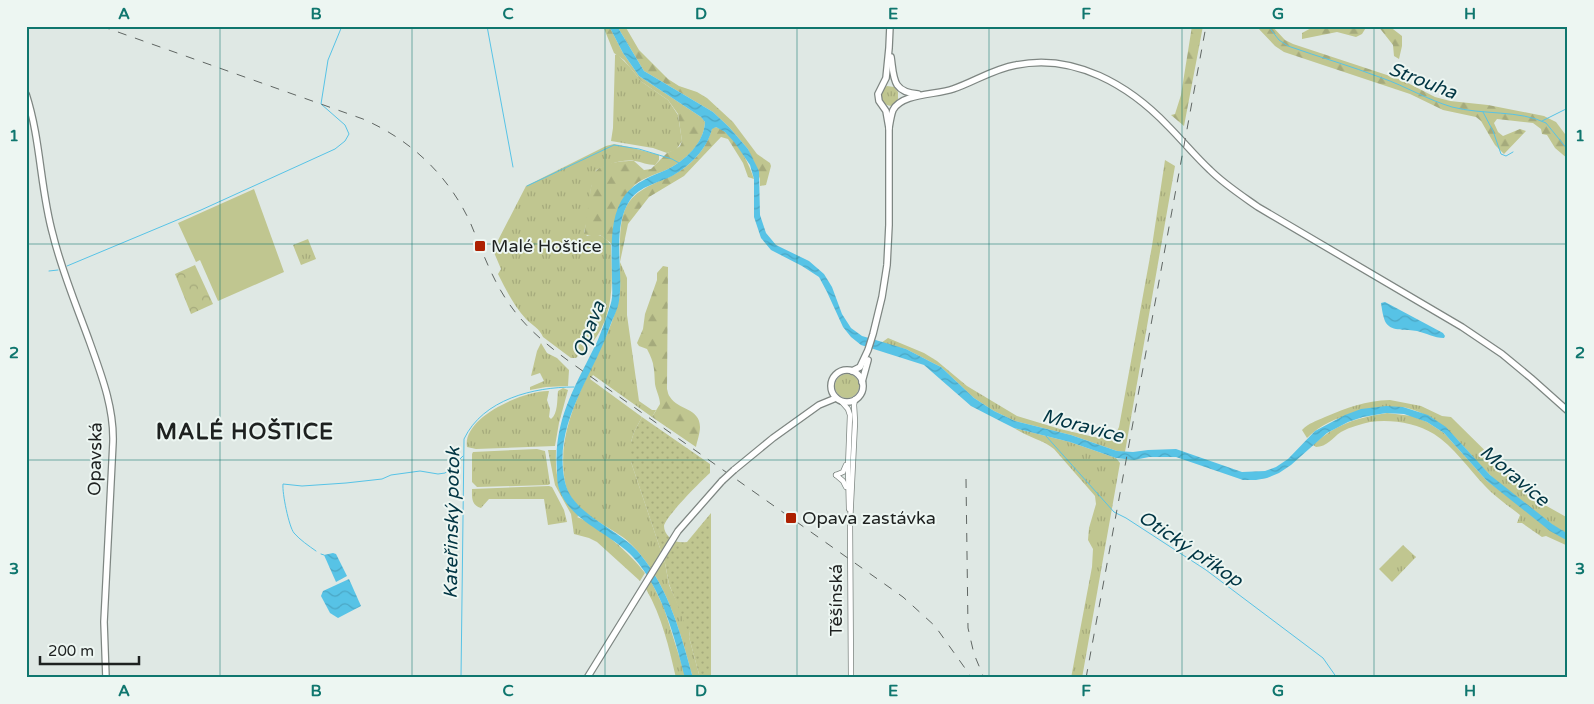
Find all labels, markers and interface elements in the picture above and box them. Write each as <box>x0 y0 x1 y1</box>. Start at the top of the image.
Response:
text: A <box>118 4 130 24</box>
text: B <box>310 4 322 24</box>
text: C <box>502 4 514 24</box>
text: D <box>695 4 707 24</box>
text: E <box>888 4 898 24</box>
text: F <box>1081 4 1091 24</box>
text: G <box>1272 4 1284 24</box>
text: H <box>1464 4 1476 24</box>
water label: Strouha <box>1386 58 1461 104</box>
text: 1 <box>9 126 19 146</box>
text: 1 <box>1575 126 1585 146</box>
place label: Malé Hoštice <box>491 235 602 257</box>
marker: Malé Hoštice <box>473 239 487 253</box>
water label: Opava <box>568 297 610 361</box>
text: 2 <box>9 343 19 363</box>
text: 2 <box>1575 343 1585 363</box>
water label: Moravice <box>1040 405 1127 448</box>
district label: MALÉ HOŠTICE <box>156 418 334 445</box>
street label: Opavská <box>83 422 107 496</box>
water label: Moravice <box>1475 441 1554 512</box>
water label: Kateřinský potok <box>440 445 464 599</box>
water label: Otický příkop <box>1134 506 1247 592</box>
place label: Opava zastávka <box>802 507 936 529</box>
marker: Opava zastávka <box>784 511 798 525</box>
text: 3 <box>9 559 19 579</box>
text: 3 <box>1575 559 1585 579</box>
street label: Těšínská <box>825 564 847 636</box>
scale bar <box>40 634 139 666</box>
text: 200 m <box>48 642 94 660</box>
text: A <box>118 681 130 701</box>
text: B <box>310 681 322 701</box>
text: C <box>502 681 514 701</box>
text: D <box>695 681 707 701</box>
text: E <box>888 681 898 701</box>
text: F <box>1081 681 1091 701</box>
text: G <box>1272 681 1284 701</box>
text: H <box>1464 681 1476 701</box>

